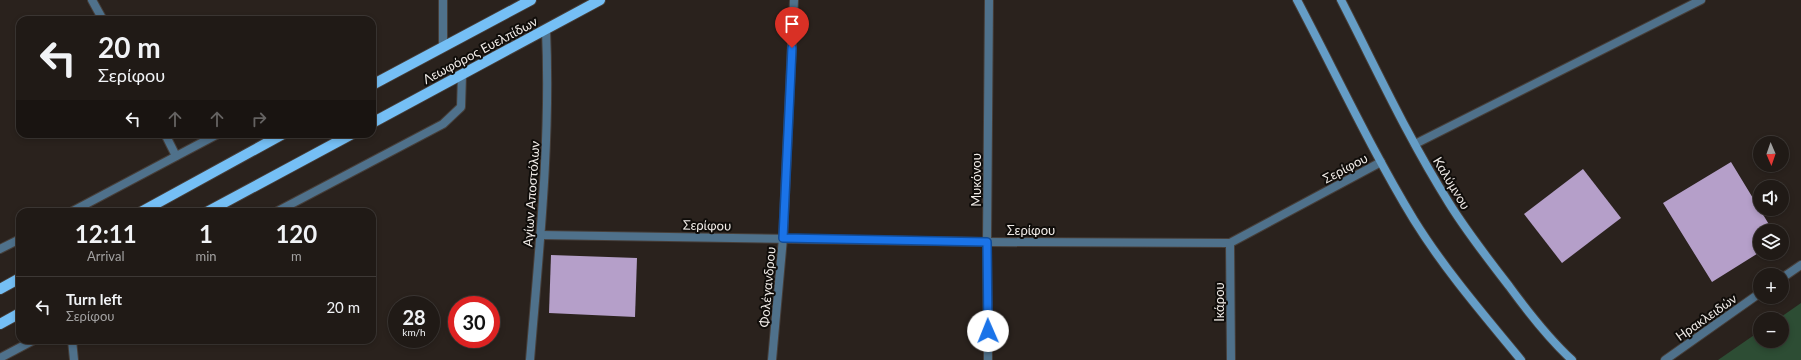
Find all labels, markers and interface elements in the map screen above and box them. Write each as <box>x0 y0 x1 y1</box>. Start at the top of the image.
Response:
pin <box>775 7.0 809 48</box>
street label: Λεωφόρος Ευελπίδων <box>420 13 540 87</box>
icon: arrive <box>781 13 803 35</box>
text: 20 m <box>98 30 161 64</box>
icon: left <box>32 32 84 84</box>
text: Σερίφου <box>98 64 165 86</box>
icon: left <box>122 108 144 130</box>
icon: ahead <box>164 108 186 130</box>
icon: ahead <box>206 108 228 130</box>
icon: right <box>248 108 270 130</box>
north arrow <box>1753 136 1789 172</box>
map controls <box>1753 136 1789 348</box>
street label: Αγίων Αποστόλων <box>519 140 543 247</box>
street label: Σερίφου <box>1320 150 1370 186</box>
street label: Μυκόνου <box>968 153 984 207</box>
street label: Καλύμνου <box>1430 154 1474 212</box>
button: sound <box>1753 180 1789 216</box>
street label: Σερίφου <box>683 217 731 233</box>
text: 12:11 <box>75 219 137 248</box>
text: 1 <box>199 219 213 248</box>
text: 120 <box>275 219 317 248</box>
street label: Σερίφου <box>1007 222 1055 238</box>
button: layers <box>1753 224 1789 260</box>
street label: Φολέγανδρου <box>756 246 778 328</box>
text: Arrival <box>87 248 124 264</box>
text: min <box>196 248 217 264</box>
text: m <box>291 248 302 264</box>
button: + <box>1753 268 1789 304</box>
street label: Ικάρου <box>1211 282 1227 322</box>
text: Turn left <box>66 290 122 308</box>
street label: Ηρακλειδών <box>1672 290 1740 344</box>
icon: left <box>32 296 54 318</box>
speed limit sign: 30 <box>448 296 500 348</box>
text: 20 m <box>326 298 360 316</box>
text: 28 <box>402 305 426 329</box>
text: Σερίφου <box>66 308 114 324</box>
position arrow <box>967 310 1009 352</box>
button: − <box>1753 312 1789 348</box>
text: km/h <box>402 326 426 338</box>

